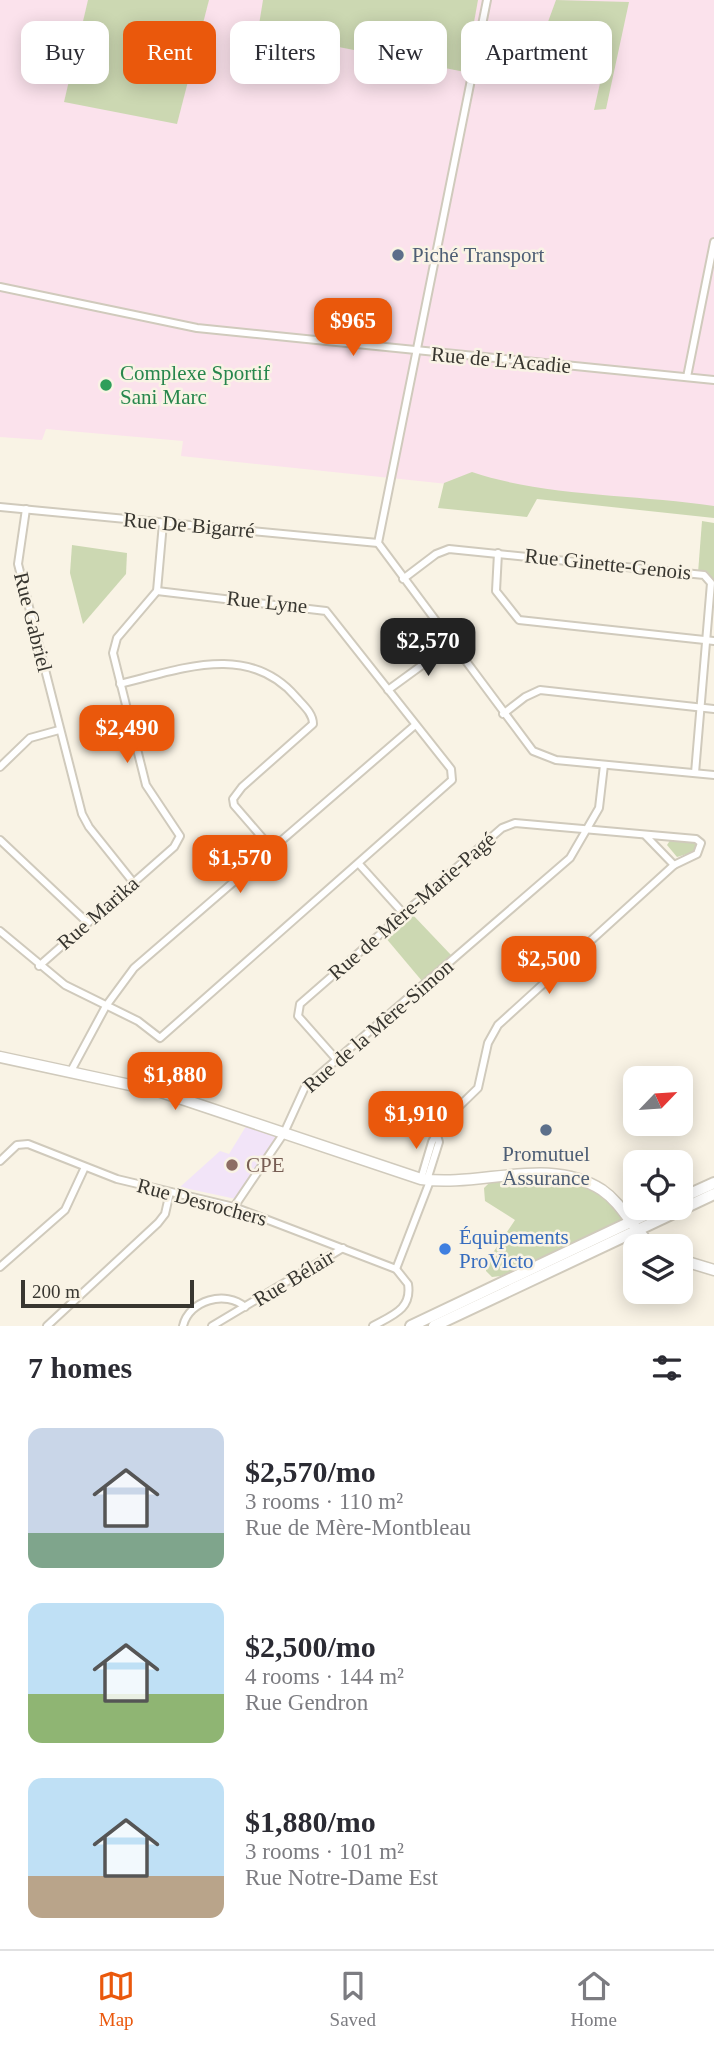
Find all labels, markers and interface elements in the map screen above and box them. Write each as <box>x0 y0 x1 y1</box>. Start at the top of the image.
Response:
chip: Buy <box>21 21 109 84</box>
chip: Rent <box>123 21 216 84</box>
chip: Filters <box>230 21 340 84</box>
chip: New <box>354 21 447 84</box>
chip: Apartment <box>461 21 612 84</box>
place label: Piché Transport <box>412 243 545 267</box>
marker: Piché Transport <box>390 247 406 263</box>
pin: $965 <box>312 298 394 358</box>
text: $965 <box>330 308 376 333</box>
street label: Rue de L'Acadie <box>430 342 572 378</box>
place label: Complexe Sportif Sani Marc <box>120 361 270 409</box>
marker: Complexe Sportif Sani Marc <box>98 377 114 393</box>
street label: Rue De Bigarré <box>122 507 256 543</box>
street label: Rue Ginette-Genois <box>524 543 692 585</box>
street label: Rue Gabriel <box>9 570 57 675</box>
street label: Rue Lyne <box>225 586 309 618</box>
pin: $2,570 <box>371 618 485 678</box>
text: $2,570 <box>396 628 460 653</box>
pin: $2,490 <box>70 706 184 765</box>
text: $2,490 <box>95 715 159 740</box>
street label: Rue de Mère-Marie-Pagé <box>324 827 500 985</box>
pin: $1,570 <box>183 836 297 895</box>
text: $1,570 <box>208 845 272 870</box>
street label: Rue Marika <box>52 871 144 955</box>
pin: $2,500 <box>492 936 606 996</box>
text: $2,500 <box>517 946 581 971</box>
street label: Rue de la Mère-Simon <box>298 954 458 1098</box>
pin: $1,880 <box>118 1052 232 1112</box>
text: $1,880 <box>143 1062 207 1087</box>
north arrow <box>623 1066 693 1136</box>
map controls <box>623 1066 693 1304</box>
pin: $1,910 <box>359 1092 473 1151</box>
text: $1,910 <box>384 1101 448 1126</box>
marker: Promutuel Assurance <box>538 1122 554 1138</box>
place label: Promutuel Assurance <box>502 1142 590 1190</box>
button: locate <box>623 1150 693 1220</box>
place label: CPE <box>246 1153 285 1177</box>
marker: CPE <box>224 1157 240 1173</box>
street label: Rue Desrochers <box>134 1173 270 1231</box>
place label: Équipements ProVicto <box>459 1225 569 1273</box>
button: layers <box>623 1234 693 1304</box>
marker: Équipements ProVicto <box>437 1241 453 1257</box>
street label: Rue Bélair <box>249 1244 339 1312</box>
scale bar <box>21 1277 194 1309</box>
text: 200 m <box>32 1281 80 1302</box>
icon: filters <box>648 1349 686 1387</box>
text: 7 homes <box>28 1351 132 1384</box>
text: $2,570/mo <box>245 1455 376 1488</box>
icon: home <box>84 1456 168 1540</box>
text: 3 rooms · 110 m² <box>245 1489 403 1514</box>
text: Rue de Mère-Montbleau <box>245 1515 471 1540</box>
text: $2,500/mo <box>245 1630 376 1663</box>
icon: home <box>84 1631 168 1715</box>
text: 4 rooms · 144 m² <box>245 1664 404 1689</box>
text: Rue Gendron <box>245 1690 368 1715</box>
text: $1,880/mo <box>245 1805 376 1838</box>
icon: home <box>84 1806 168 1890</box>
text: 3 rooms · 101 m² <box>245 1839 404 1864</box>
text: Rue Notre-Dame Est <box>245 1865 438 1890</box>
tab: Map <box>97 1967 135 2031</box>
tab: Saved <box>330 1967 376 2031</box>
tab: Home <box>570 1967 617 2031</box>

